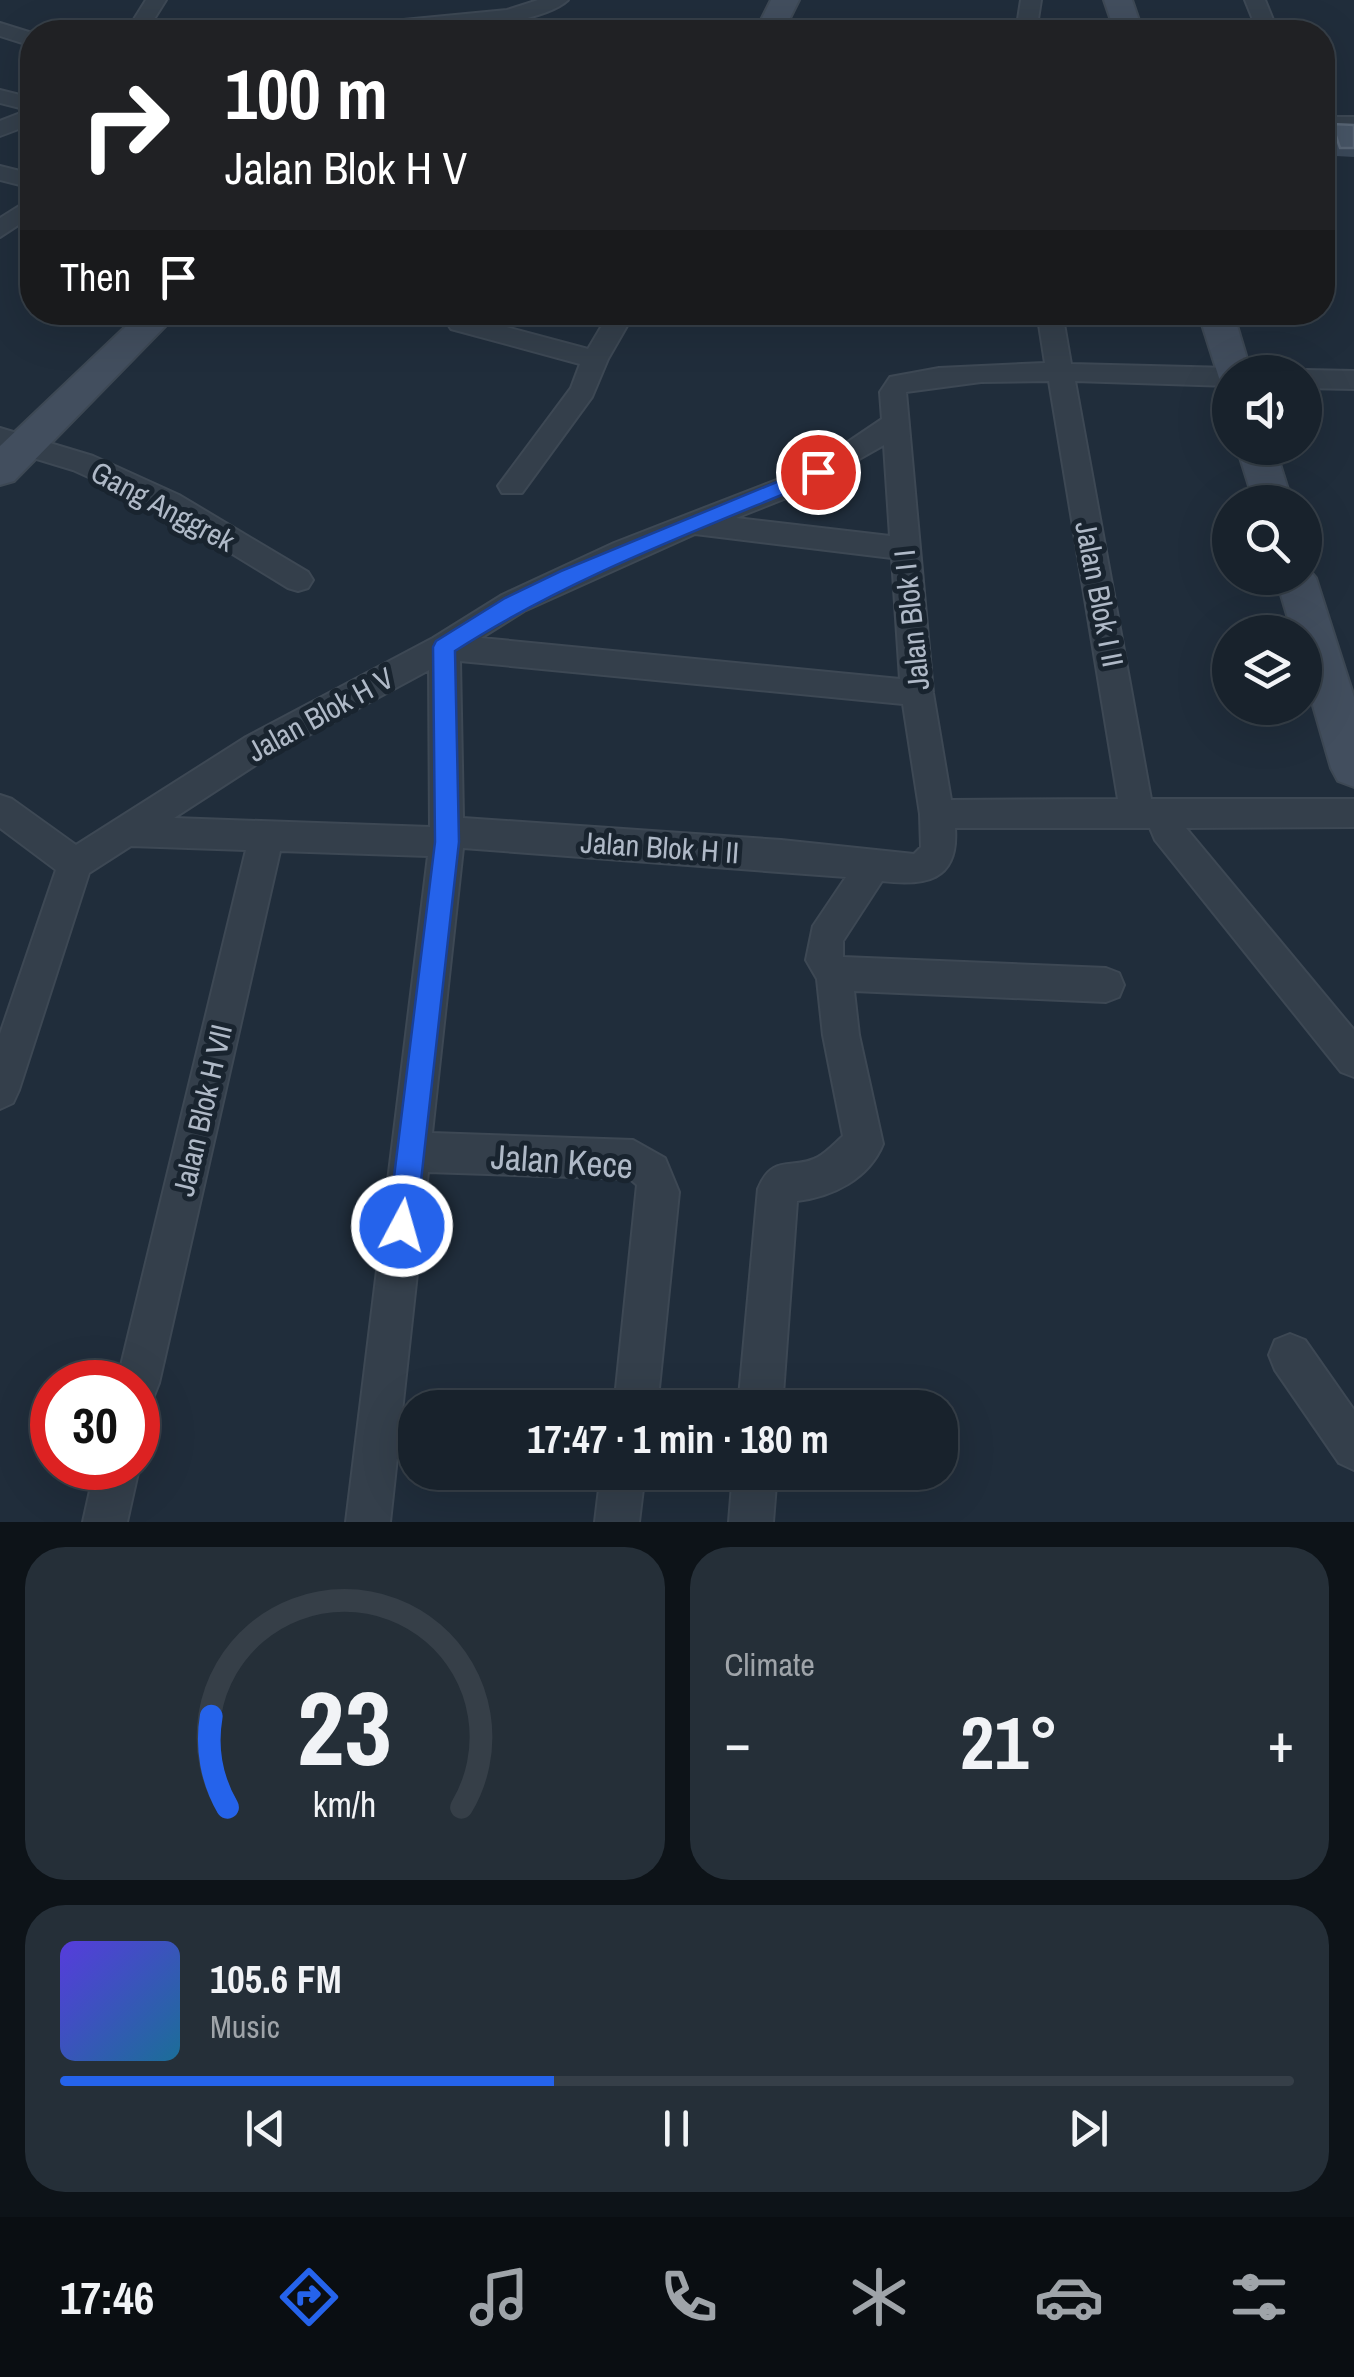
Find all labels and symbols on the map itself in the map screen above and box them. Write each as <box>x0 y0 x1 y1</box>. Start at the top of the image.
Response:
pin <box>776 430 861 515</box>
street label: Gang Anggrek <box>84 451 242 561</box>
street label: Jalan Blok I II <box>1066 518 1134 670</box>
street label: Jalan Blok I I <box>884 548 938 692</box>
street label: Jalan Blok H V <box>240 657 401 771</box>
street label: Jalan Blok H II <box>579 822 741 872</box>
street label: Jalan Blok H VII <box>163 1020 241 1200</box>
street label: Jalan Kece <box>490 1133 634 1189</box>
position arrow <box>350 1174 454 1278</box>
speed limit sign: 30 <box>30 1360 160 1490</box>

